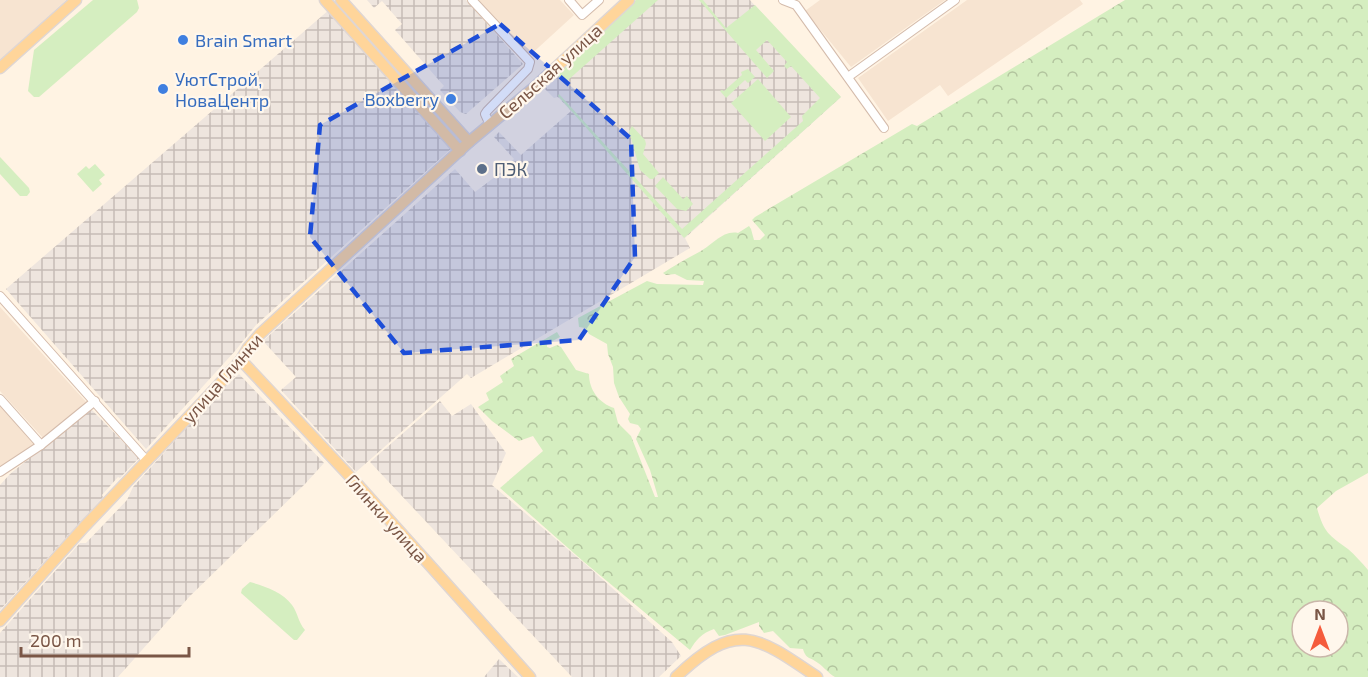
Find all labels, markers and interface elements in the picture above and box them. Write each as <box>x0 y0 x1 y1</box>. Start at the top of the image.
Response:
street label: Сельская улица <box>494 19 606 123</box>
place label: Brain Smart <box>195 29 292 51</box>
marker: Brain Smart <box>176 33 190 47</box>
place label: УютСтрой, НоваЦентр <box>175 68 269 111</box>
marker: УютСтрой, НоваЦентр <box>156 82 170 96</box>
place label: Boxberry <box>364 88 439 110</box>
marker: Boxberry <box>444 92 458 106</box>
place label: ПЭК <box>494 158 527 180</box>
marker: ПЭК <box>475 162 489 176</box>
street label: улица Глинки <box>177 329 267 427</box>
street label: Глинки улица <box>342 469 432 567</box>
north arrow <box>1290 599 1350 659</box>
text: N <box>1314 604 1326 623</box>
scale bar <box>21 620 189 658</box>
text: 200 m <box>30 629 82 651</box>

